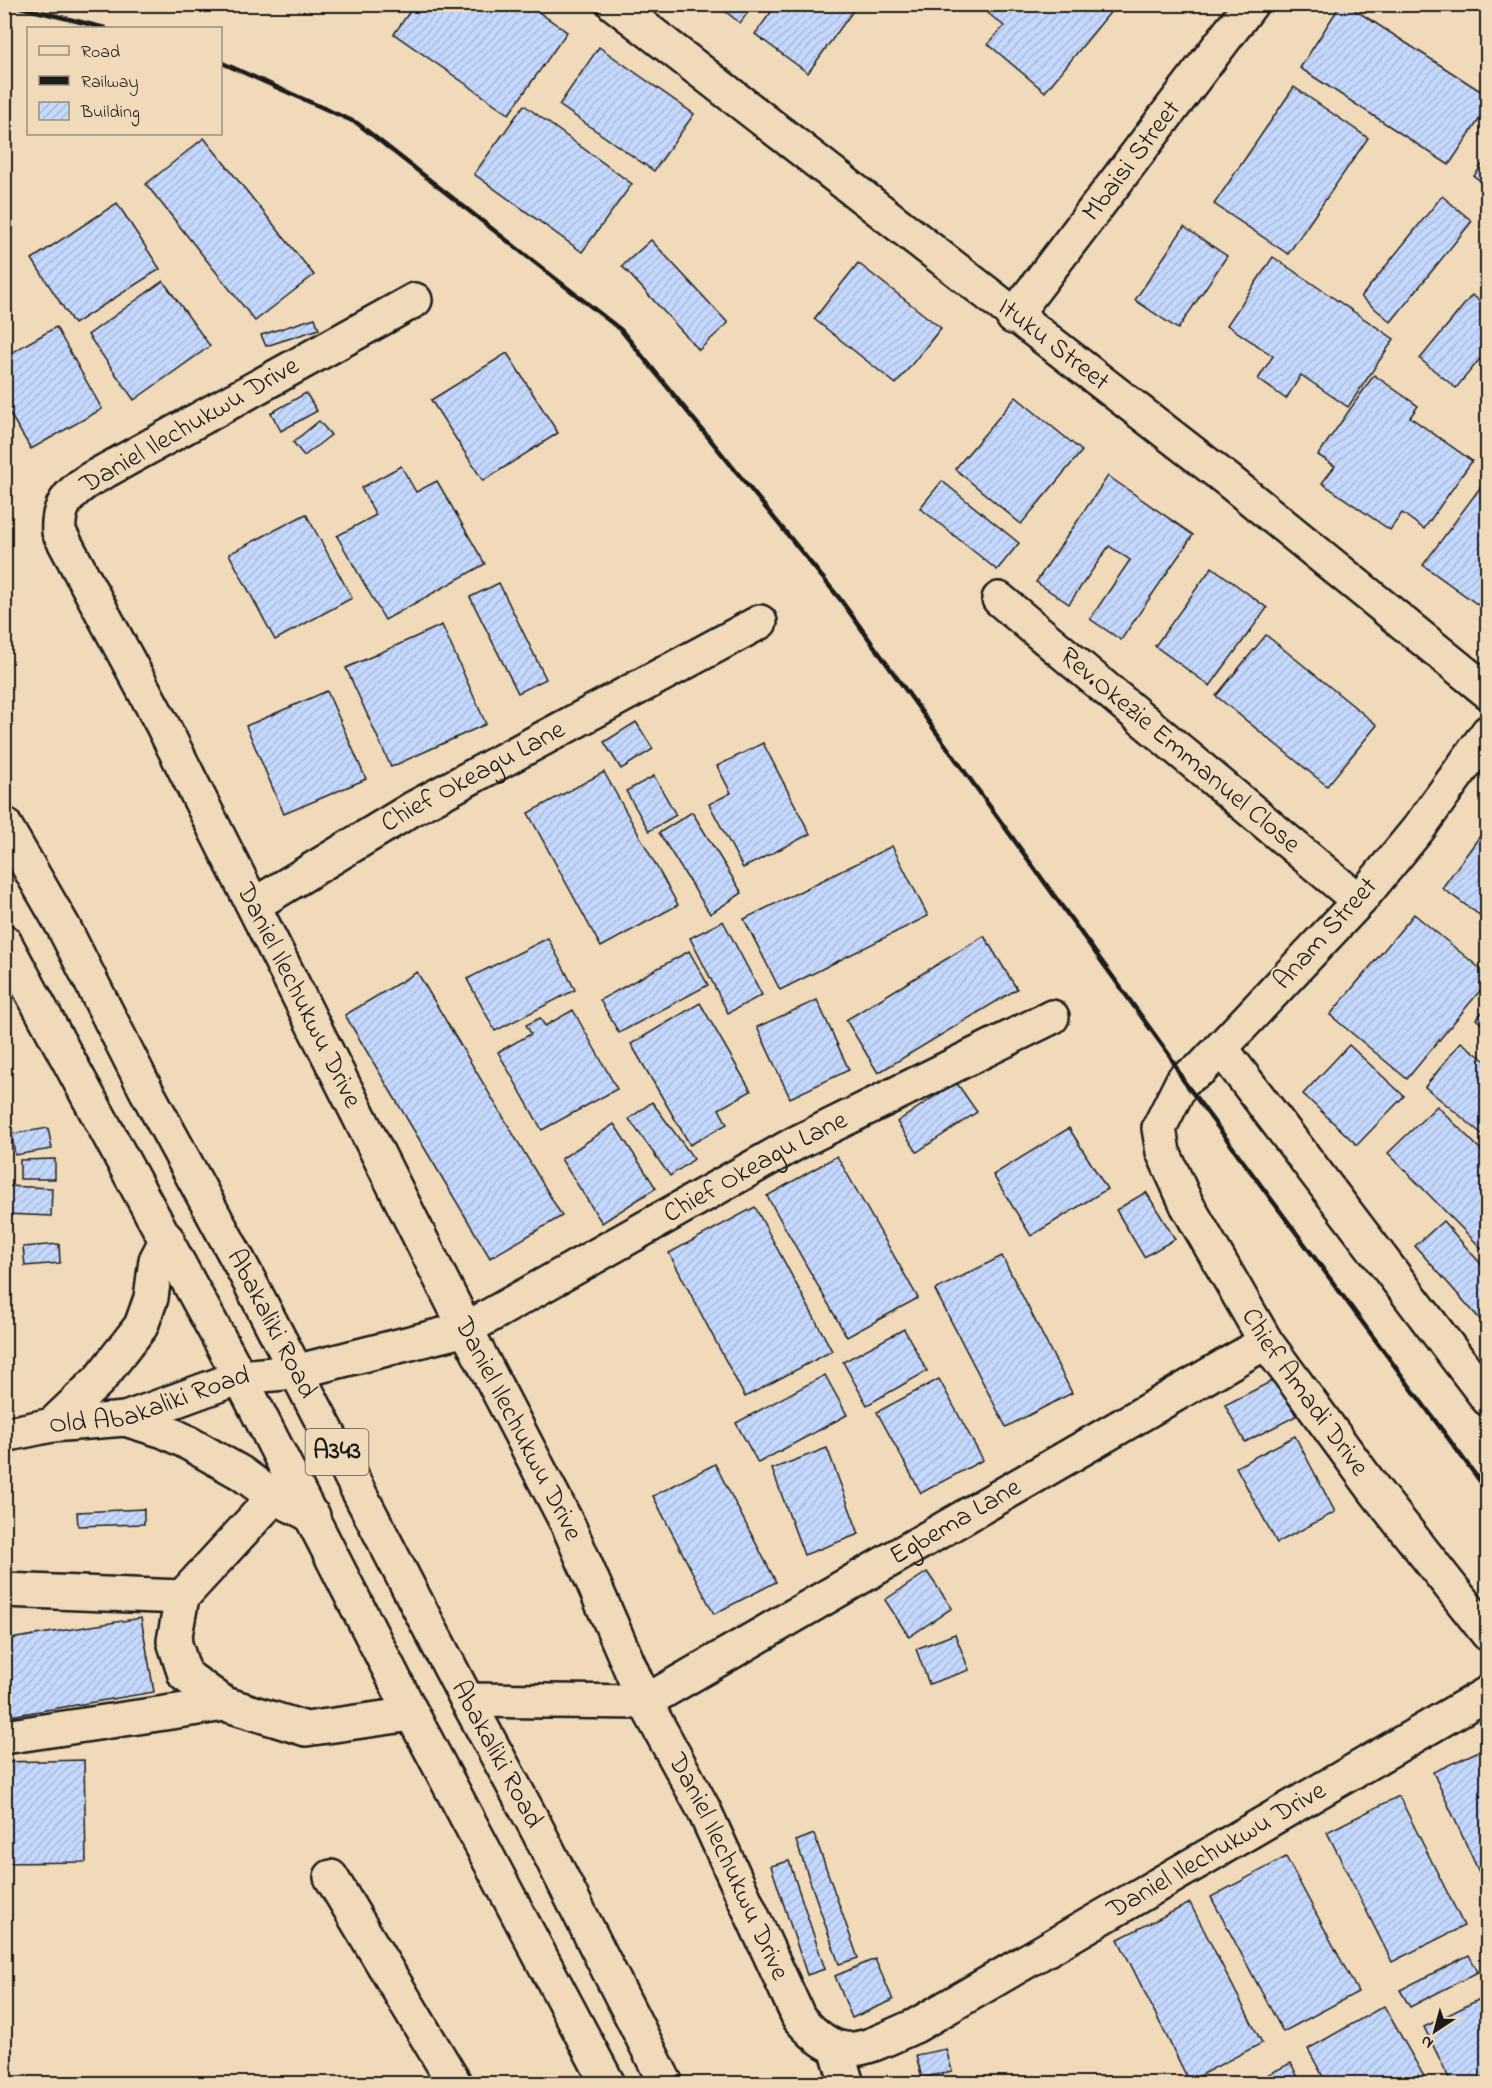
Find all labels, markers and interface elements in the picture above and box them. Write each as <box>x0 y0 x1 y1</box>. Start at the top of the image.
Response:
legend <box>27 27 222 135</box>
text: Road <box>81 40 120 66</box>
text: Railway <box>81 70 138 96</box>
street label: Mbaisi Street <box>1073 92 1191 230</box>
text: Building <box>80 100 140 127</box>
street label: Ituku Street <box>989 289 1118 401</box>
street label: Daniel Ilechukwu Drive <box>72 347 308 505</box>
street label: Rev.Okezie Emmanuel Close <box>1051 638 1309 864</box>
street label: Chief Okeagu Lane <box>374 710 573 843</box>
street label: Anam Street <box>1265 869 1387 999</box>
street label: Daniel Ilechukwu Drive <box>225 875 372 1116</box>
street label: Chief Okeagu Lane <box>656 1101 855 1233</box>
street label: Abakaliki Road <box>216 1242 326 1405</box>
street label: Chief Amadi Drive <box>1231 1301 1379 1486</box>
street label: Daniel Ilechukwu Drive <box>443 1310 593 1548</box>
street label: Old Abakaliki Road <box>47 1357 251 1445</box>
road number: A343 <box>306 1429 368 1475</box>
street label: Egbema Lane <box>883 1468 1029 1575</box>
street label: Abakaliki Road <box>441 1673 553 1836</box>
street label: Daniel Ilechukwu Drive <box>657 1745 799 1988</box>
street label: Daniel Ilechukwu Drive <box>1099 1771 1334 1930</box>
north arrow <box>1405 2001 1465 2061</box>
text: N <box>1416 2029 1439 2054</box>

